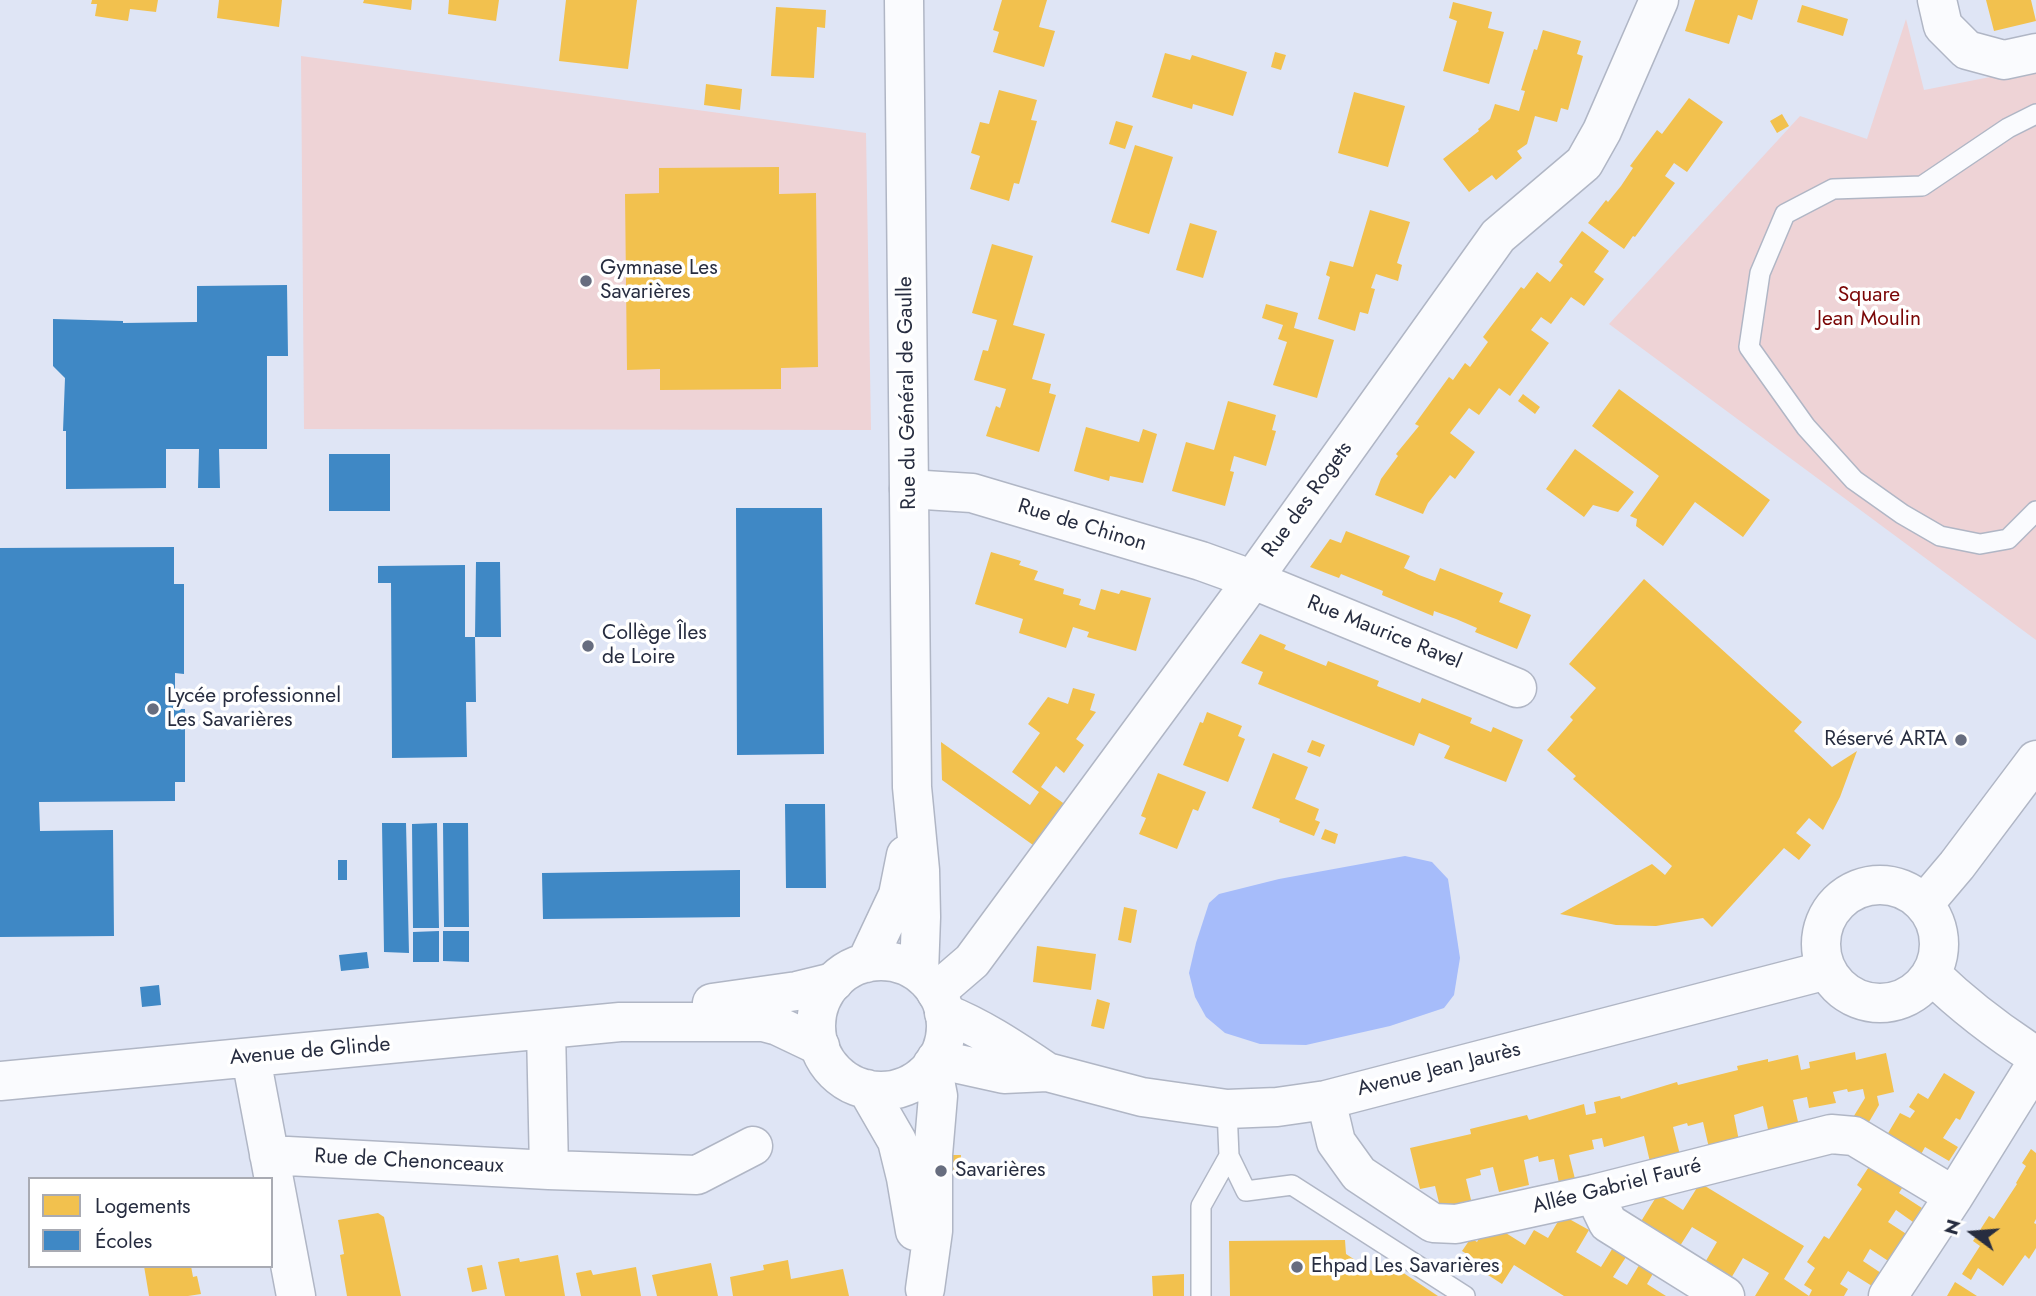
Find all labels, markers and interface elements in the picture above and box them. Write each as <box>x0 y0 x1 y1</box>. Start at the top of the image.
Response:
place label: Gymnase Les Savarières <box>600 256 718 306</box>
marker: Gymnase Les Savarières <box>578 273 594 289</box>
street label: Rue du Général de Gaulle <box>893 276 923 510</box>
park label: Square Jean Moulin <box>1817 283 1921 333</box>
street label: Rue des Rogets <box>1258 437 1358 563</box>
street label: Rue de Chinon <box>1015 494 1149 558</box>
street label: Rue Maurice Ravel <box>1303 591 1465 675</box>
place label: Collège Îles de Loire <box>602 621 707 671</box>
marker: Collège Îles de Loire <box>580 638 596 654</box>
place label: Lycée professionnel Les Savarières <box>167 684 341 734</box>
marker: Lycée professionnel Les Savarières <box>145 701 161 717</box>
place label: Réservé ARTA <box>1824 727 1947 753</box>
marker: Réservé ARTA <box>1953 732 1969 748</box>
street label: Avenue de Glinde <box>229 1032 391 1072</box>
street label: Avenue Jean Jaurès <box>1355 1038 1523 1102</box>
street label: Rue de Chenonceaux <box>314 1144 504 1180</box>
street label: Allée Gabriel Fauré <box>1530 1154 1704 1220</box>
place label: Savarières <box>955 1158 1045 1184</box>
marker: Savarières <box>933 1163 949 1179</box>
legend <box>28 1177 273 1268</box>
text: Logements <box>95 1191 190 1221</box>
north arrow <box>1938 1198 2008 1268</box>
text: N <box>1937 1216 1967 1238</box>
text: Écoles <box>95 1226 152 1256</box>
place label: Ehpad Les Savarières <box>1311 1254 1499 1280</box>
marker: Ehpad Les Savarières <box>1289 1259 1305 1275</box>

